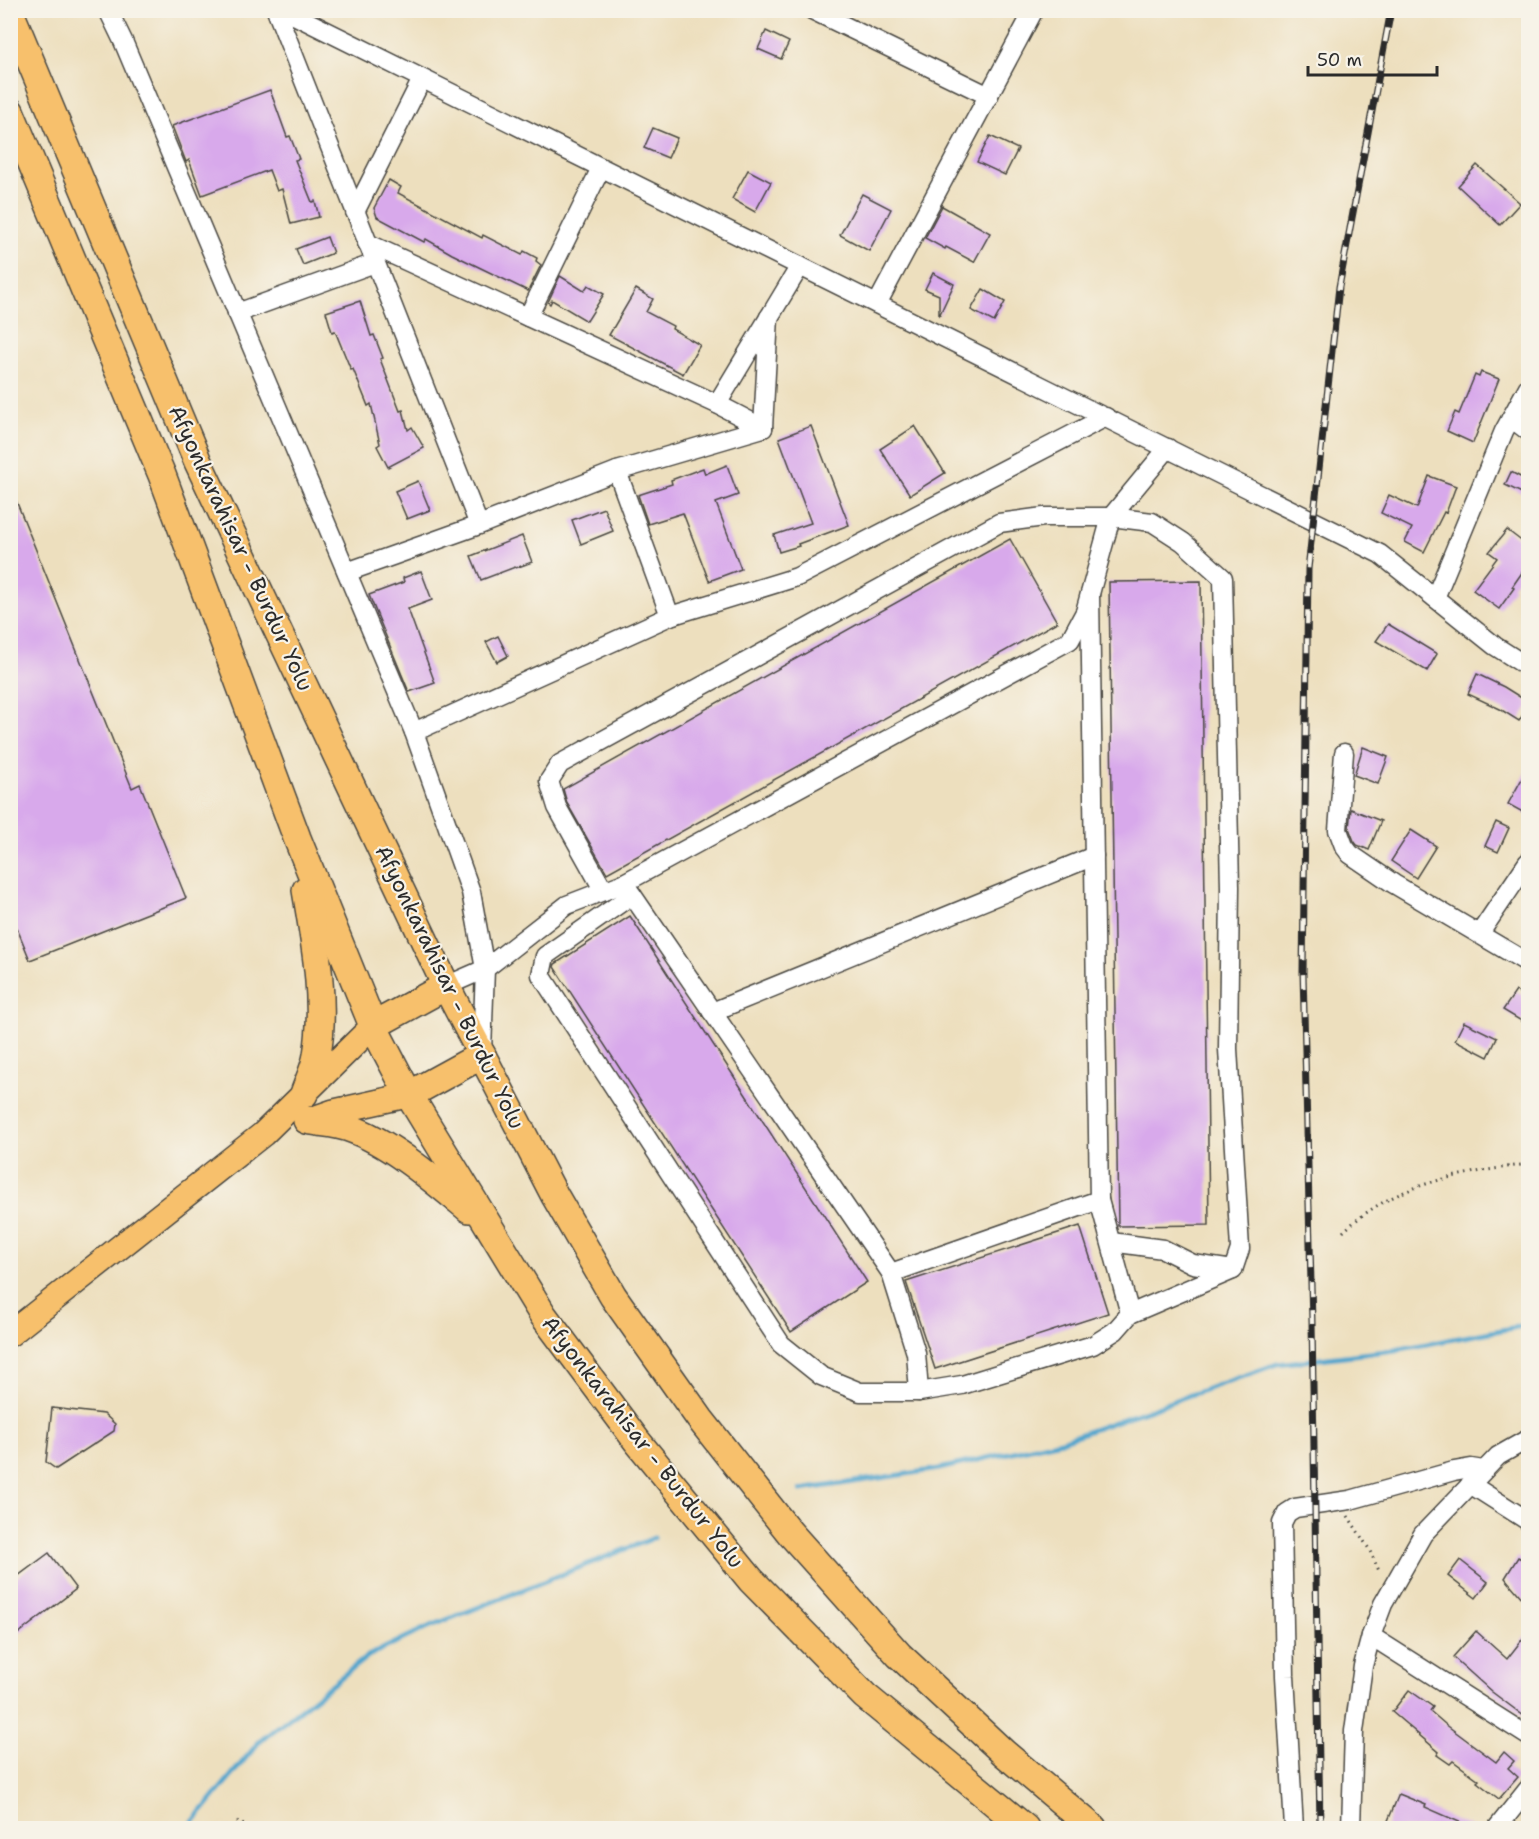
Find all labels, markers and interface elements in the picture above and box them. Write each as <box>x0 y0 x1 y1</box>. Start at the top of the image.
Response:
scale bar <box>1308 39 1437 77</box>
text: 50 m <box>1317 48 1362 72</box>
street label: Afyonkarahisar - Burdur Yolu <box>162 400 320 696</box>
street label: Afyonkarahisar - Burdur Yolu <box>369 840 531 1134</box>
street label: Afyonkarahisar - Burdur Yolu <box>535 1310 751 1574</box>

